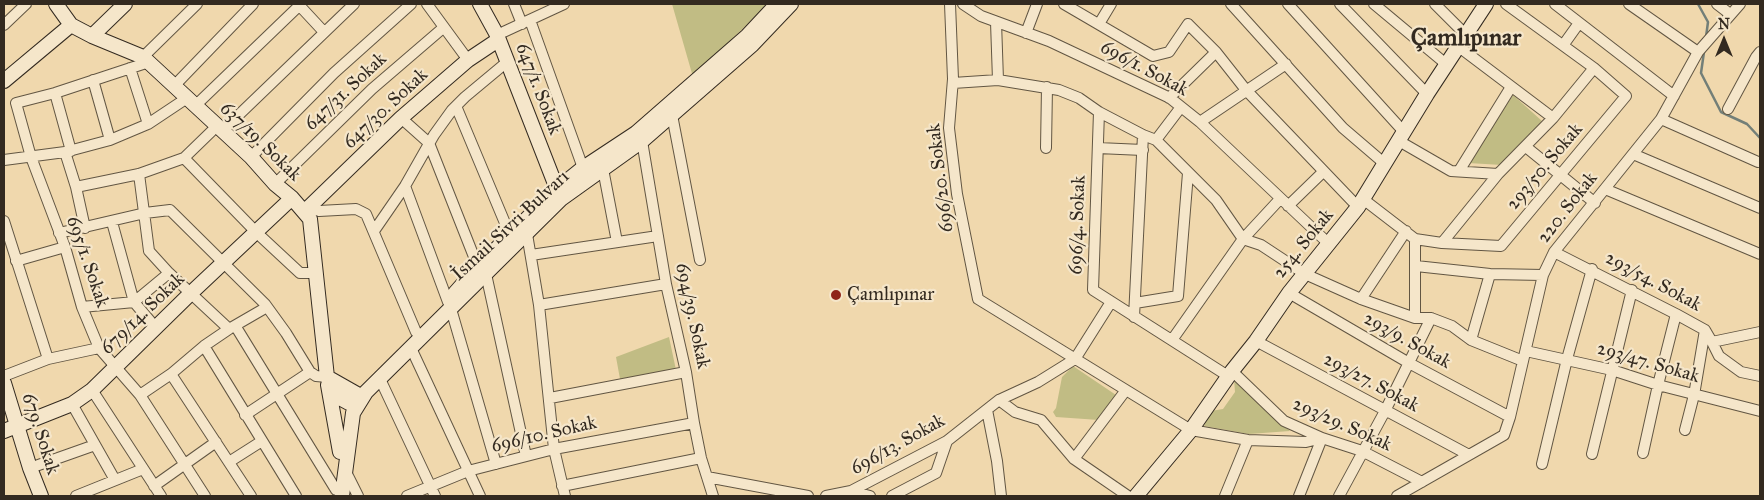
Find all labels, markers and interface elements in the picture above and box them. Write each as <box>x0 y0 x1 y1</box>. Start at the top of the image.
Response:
north arrow <box>1699 15 1749 65</box>
text: N <box>1718 16 1730 33</box>
district label: Çamlıpınar <box>1411 25 1521 53</box>
street label: 696/1. Sokak <box>1096 36 1192 102</box>
street label: 647/1. Sokak <box>510 40 566 138</box>
street label: 647/31. Sokak <box>300 48 392 136</box>
street label: 647/30. Sokak <box>339 64 433 154</box>
street label: 637/19. Sokak <box>215 98 305 186</box>
street label: 293/50. Sokak <box>1502 119 1588 215</box>
street label: 696/20. Sokak <box>923 122 959 234</box>
street label: İsmail Sivri Bulvarı <box>448 166 574 286</box>
street label: 220. Sokak <box>1533 168 1603 248</box>
street label: 696/4. Sokak <box>1065 175 1091 275</box>
street label: 254. Sokak <box>1269 205 1339 283</box>
street label: 695/1. Sokak <box>61 213 113 311</box>
street label: 293/54. Sokak <box>1601 247 1705 317</box>
street label: 694/39. Sokak <box>670 261 714 371</box>
street label: 679/14. Sokak <box>96 268 190 360</box>
place label: Çamlıpınar <box>847 284 934 306</box>
marker: Çamlıpınar <box>829 288 843 302</box>
street label: 293/9. Sokak <box>1359 308 1455 374</box>
street label: 293/47. Sokak <box>1594 337 1702 389</box>
street label: 293/27. Sokak <box>1319 348 1423 418</box>
street label: 679. Sokak <box>16 390 64 478</box>
street label: 293/29. Sokak <box>1289 393 1395 457</box>
street label: 696/13. Sokak <box>847 410 949 480</box>
street label: 696/10. Sokak <box>489 412 599 458</box>

